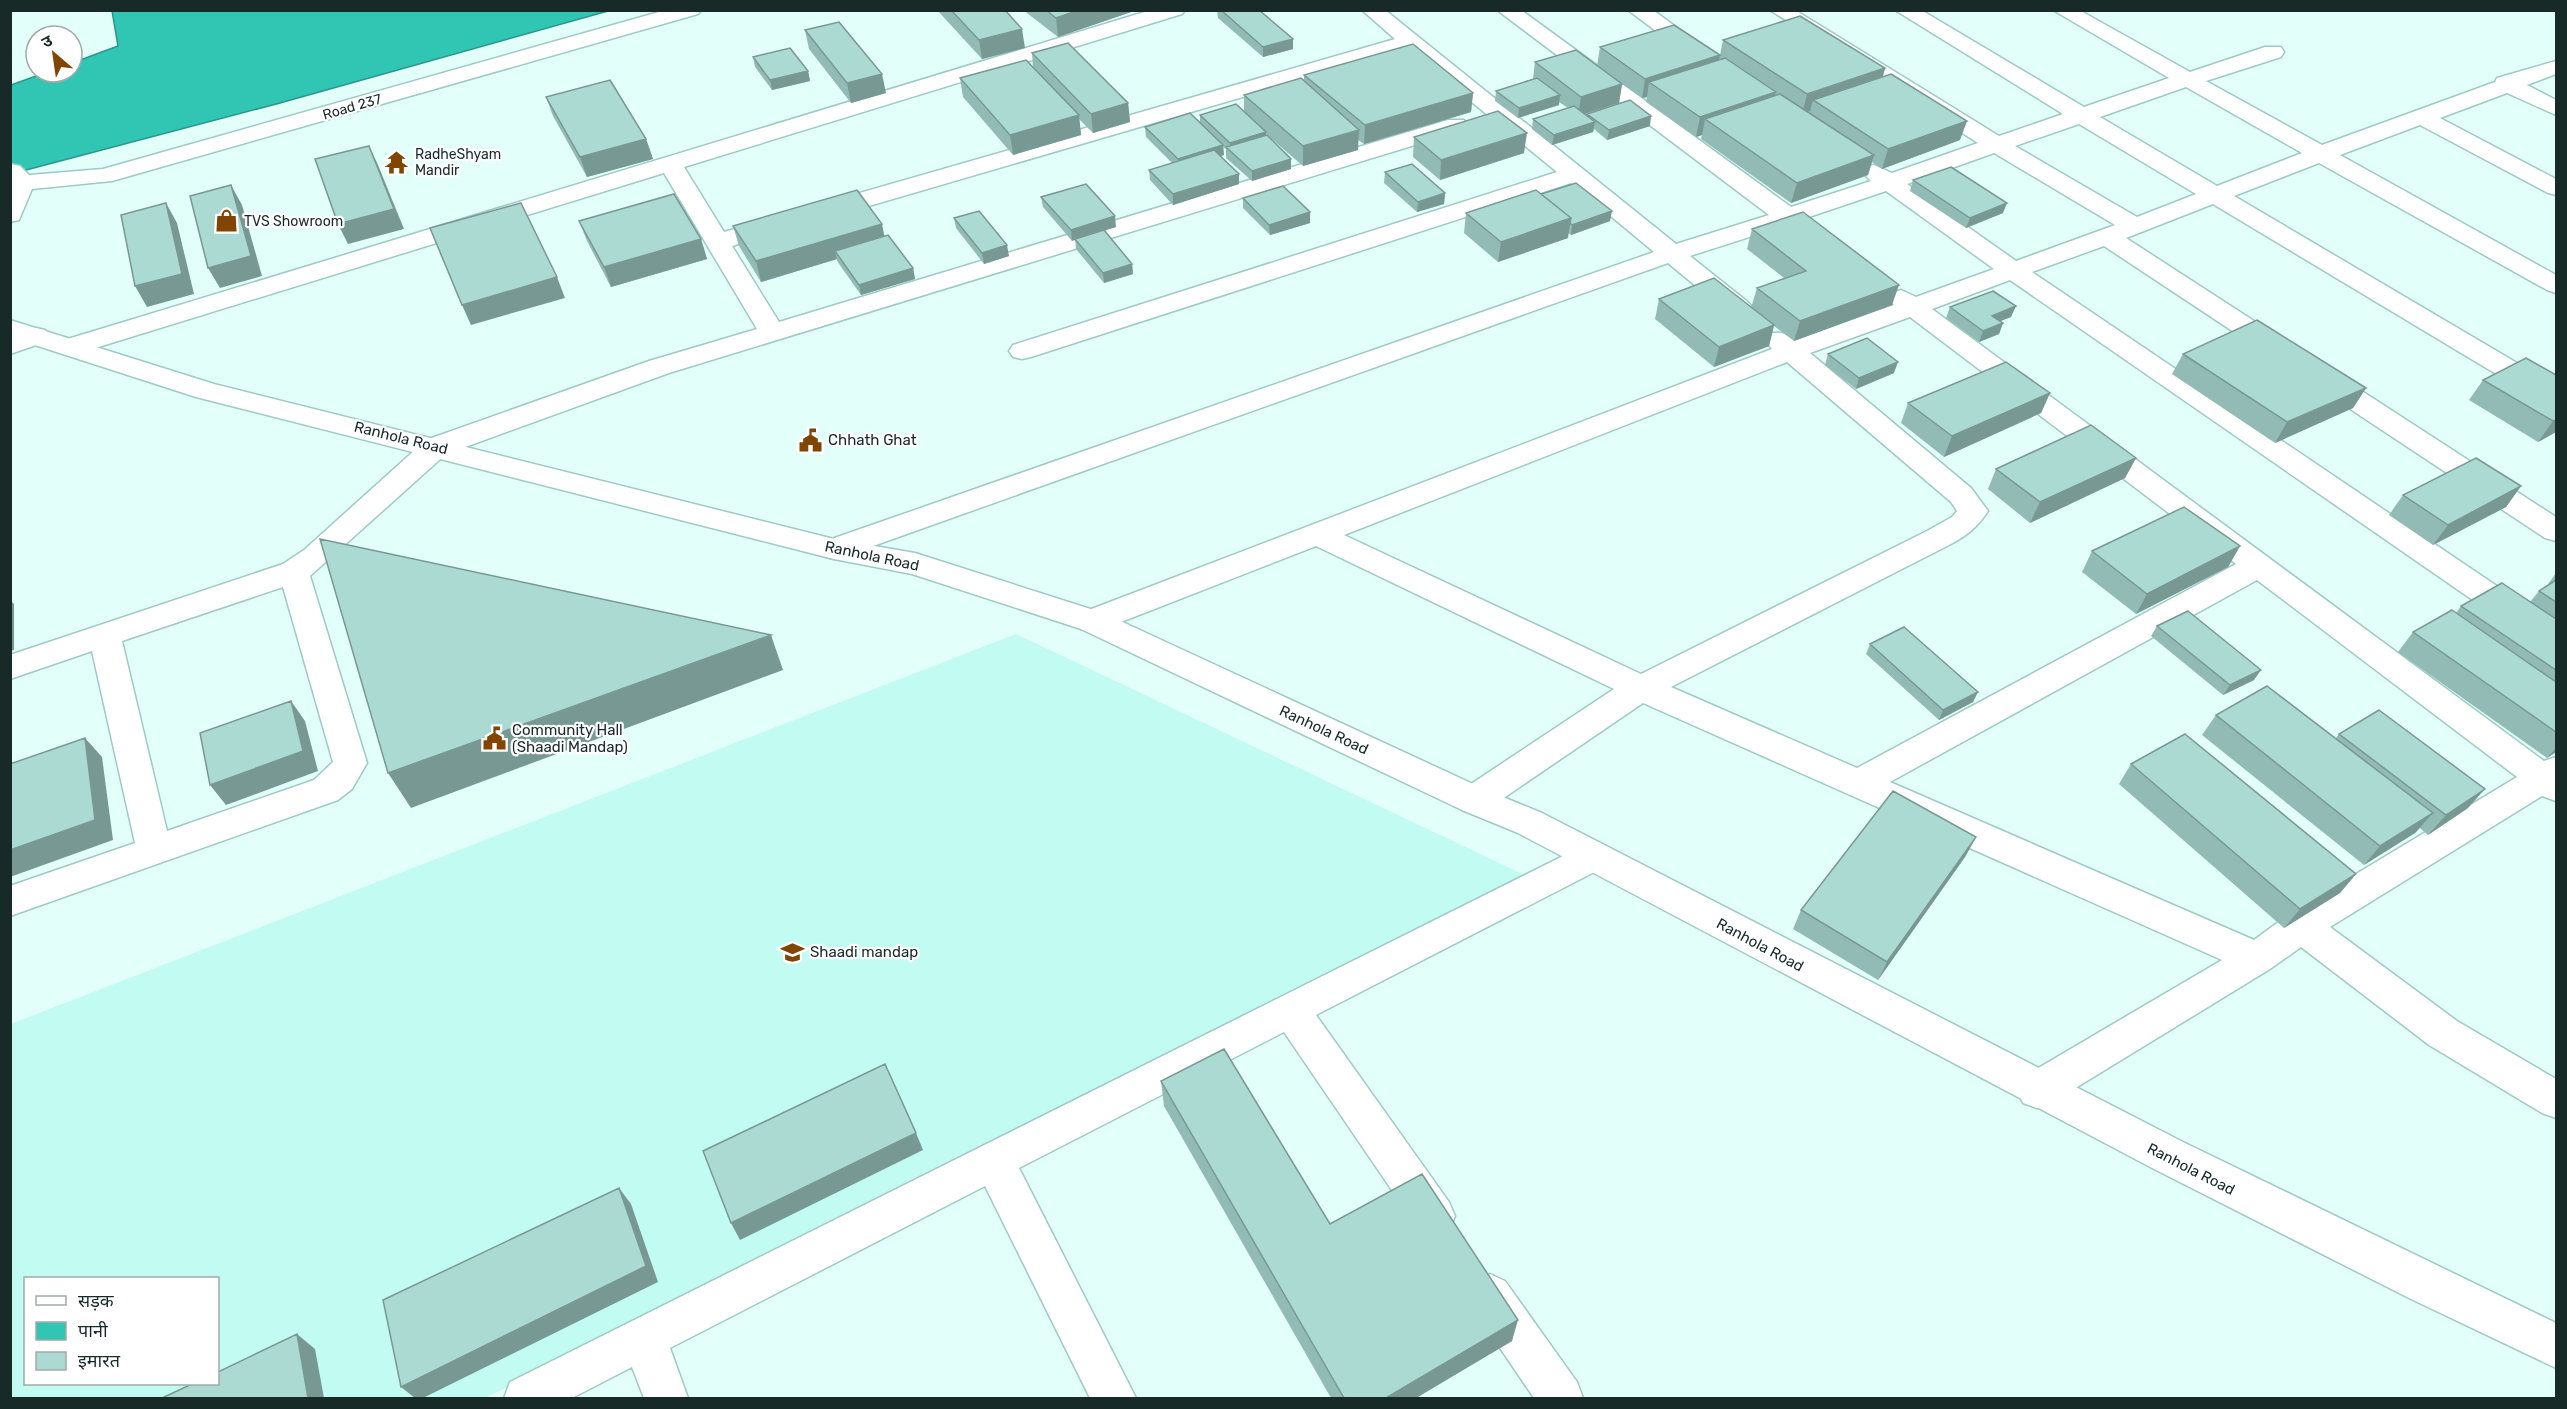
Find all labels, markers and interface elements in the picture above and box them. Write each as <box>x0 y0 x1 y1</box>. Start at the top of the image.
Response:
north arrow <box>24 24 84 84</box>
text: उ <box>38 30 56 52</box>
street label: Road 237 <box>321 91 383 123</box>
place label: RadheShyam Mandir <box>415 146 501 179</box>
temple icon: RadheShyam Mandir <box>384 149 410 175</box>
shop icon: TVS Showroom <box>213 208 239 234</box>
place label: TVS Showroom <box>244 213 343 230</box>
street label: Ranhola Road <box>352 418 450 458</box>
public building icon: Chhath Ghat <box>797 427 823 453</box>
place label: Chhath Ghat <box>828 431 917 449</box>
street label: Ranhola Road <box>823 537 921 575</box>
street label: Ranhola Road <box>1277 702 1371 758</box>
place label: Community Hall (Shaadi Mandap) <box>512 721 628 756</box>
public building icon: Community Hall (Shaadi Mandap) <box>481 726 507 752</box>
street label: Ranhola Road <box>1713 914 1807 976</box>
school or university icon: Shaadi mandap <box>779 939 805 965</box>
place label: Shaadi mandap <box>810 943 918 961</box>
street label: Ranhola Road <box>2144 1139 2238 1199</box>
legend <box>24 1277 219 1385</box>
text: सड़क <box>78 1290 115 1312</box>
text: पानी <box>78 1320 108 1342</box>
text: इमारत <box>78 1350 121 1372</box>

